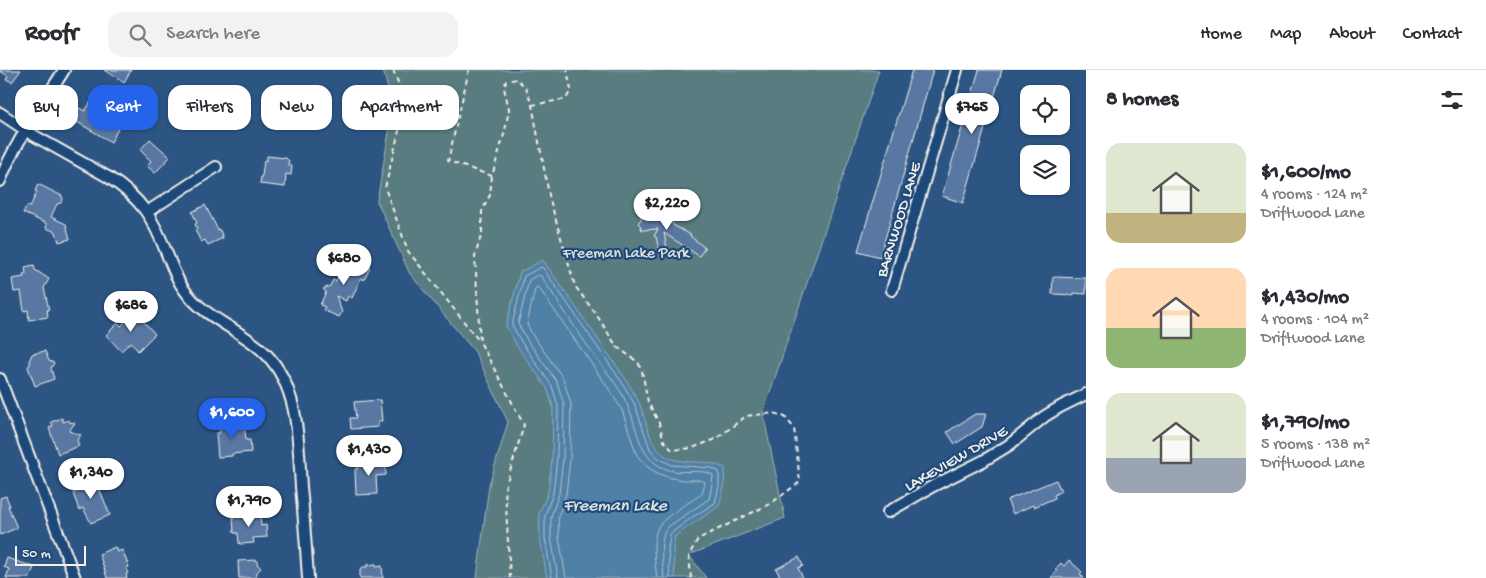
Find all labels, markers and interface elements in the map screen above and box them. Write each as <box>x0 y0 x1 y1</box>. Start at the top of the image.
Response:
search box <box>108 12 458 57</box>
text: Roofr <box>25 20 78 49</box>
icon: search <box>126 21 154 49</box>
text: Search here <box>166 23 260 46</box>
text: Home <box>1200 24 1242 45</box>
text: Map <box>1270 24 1301 45</box>
text: About <box>1329 24 1375 45</box>
text: Contact <box>1403 24 1461 45</box>
chip: Buy <box>15 85 78 130</box>
chip: Rent <box>88 85 158 130</box>
chip: Filters <box>168 85 251 130</box>
chip: New <box>261 85 332 130</box>
chip: Apartment <box>342 85 459 130</box>
map controls <box>1020 85 1070 195</box>
button: locate <box>1020 85 1070 135</box>
icon: filters <box>1438 86 1466 114</box>
text: 8 homes <box>1106 88 1178 113</box>
pin: $765 <box>942 92 1002 135</box>
text: $765 <box>956 99 988 118</box>
button: layers <box>1020 145 1070 195</box>
street label: BARNWOOD LANE <box>874 159 927 281</box>
text: $1,600/mo <box>1261 161 1351 186</box>
icon: home <box>1146 163 1206 223</box>
text: 4 rooms · 124 m² <box>1261 186 1368 205</box>
pin: $2,220 <box>626 189 708 231</box>
text: $2,220 <box>645 195 689 214</box>
text: Driftwood Lane <box>1261 205 1365 224</box>
pin: $680 <box>314 244 374 286</box>
park label: Freeman Lake Park <box>562 245 691 264</box>
text: $680 <box>327 250 361 269</box>
text: $1,430/mo <box>1261 286 1349 311</box>
icon: home <box>1146 288 1206 348</box>
pin: $686 <box>101 290 161 333</box>
text: $686 <box>115 297 147 316</box>
text: 4 rooms · 104 m² <box>1261 311 1369 330</box>
text: Driftwood Lane <box>1261 330 1365 349</box>
pin: $1,600 <box>191 398 273 440</box>
text: $1,600 <box>210 404 254 423</box>
text: $1,790/mo <box>1261 411 1350 436</box>
icon: home <box>1146 413 1206 473</box>
street label: LAKEVIEW DRIVE <box>902 422 1012 497</box>
pin: $1,430 <box>328 434 410 477</box>
text: 5 rooms · 138 m² <box>1261 436 1370 455</box>
text: $1,430 <box>347 441 391 460</box>
text: Driftwood Lane <box>1261 455 1365 474</box>
pin: $1,340 <box>50 458 132 500</box>
text: $1,340 <box>69 464 113 483</box>
pin: $1,790 <box>208 486 290 528</box>
text: $1,790 <box>227 492 271 511</box>
water label: Freeman Lake <box>563 496 668 517</box>
scale bar <box>15 543 86 566</box>
text: 50 m <box>22 546 51 563</box>

